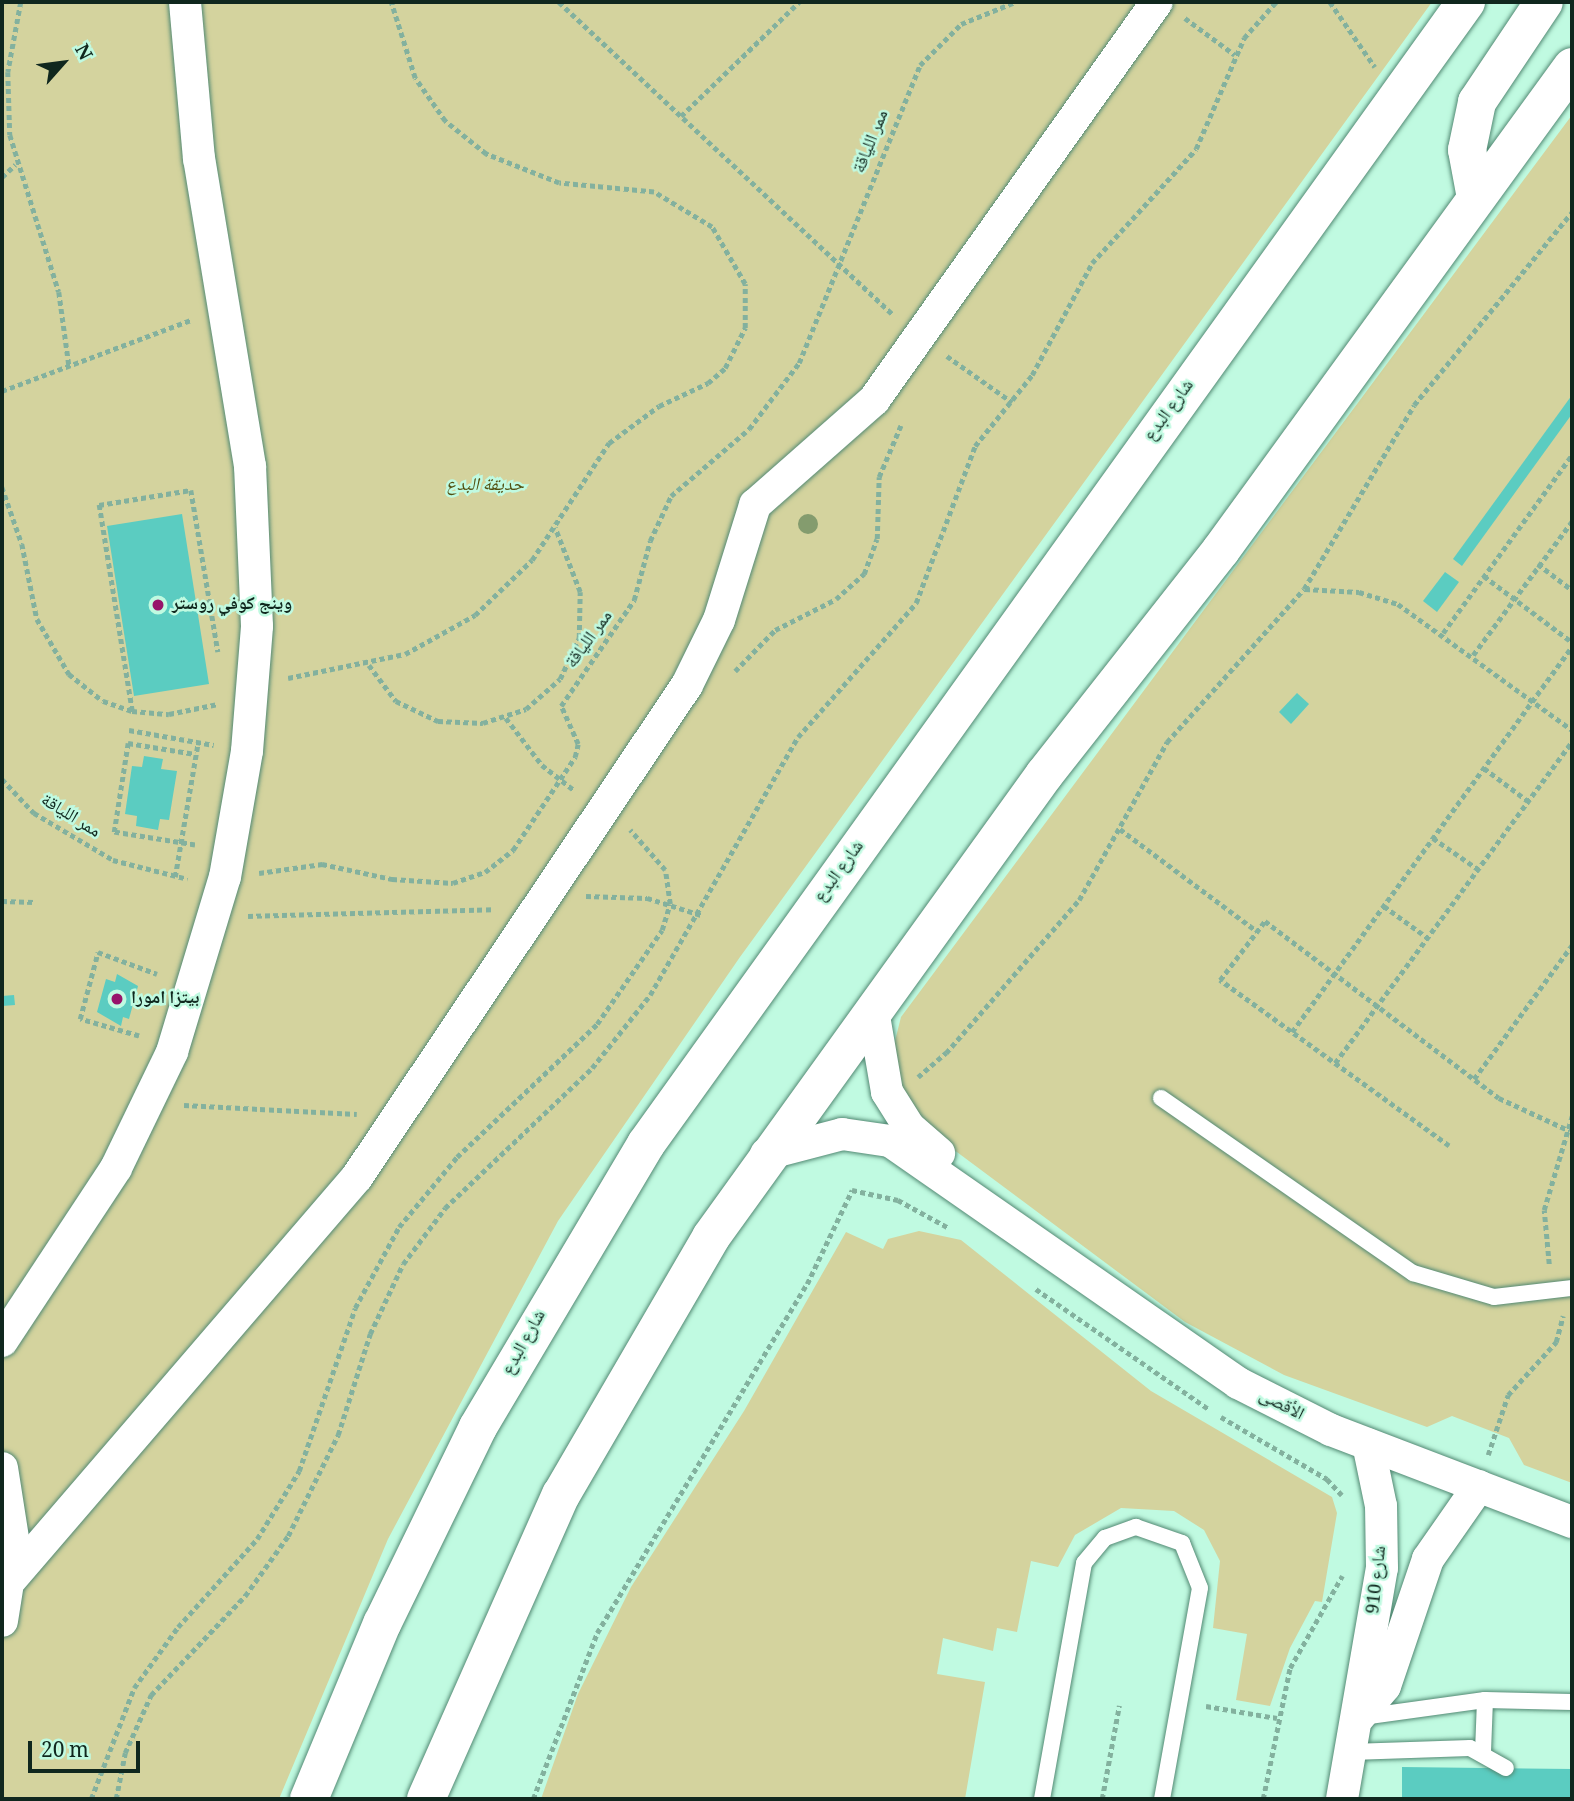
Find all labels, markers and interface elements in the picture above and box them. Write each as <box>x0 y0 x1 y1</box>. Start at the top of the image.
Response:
north arrow <box>28 28 98 98</box>
text: N <box>64 39 99 67</box>
street label: ممر اللياقة <box>850 107 894 177</box>
street label: شارع البدع <box>1140 376 1200 446</box>
park label: حديقة البدع <box>446 475 524 497</box>
place label: وينج كوفي روستر <box>172 594 292 616</box>
marker: وينج كوفي روستر <box>150 597 166 613</box>
street label: ممر اللياقة <box>562 607 618 673</box>
street label: ممر اللياقة <box>36 790 104 844</box>
street label: شارع البدع <box>810 837 870 907</box>
place label: بيتزا امورا <box>131 988 199 1010</box>
marker: بيتزا امورا <box>109 991 125 1007</box>
street label: شارع البدع <box>498 1307 552 1379</box>
street label: الأقصى <box>1255 1386 1307 1426</box>
street label: شارع 910 <box>1364 1545 1392 1615</box>
scale bar <box>32 1728 144 1772</box>
text: 20 m <box>41 1735 89 1770</box>

